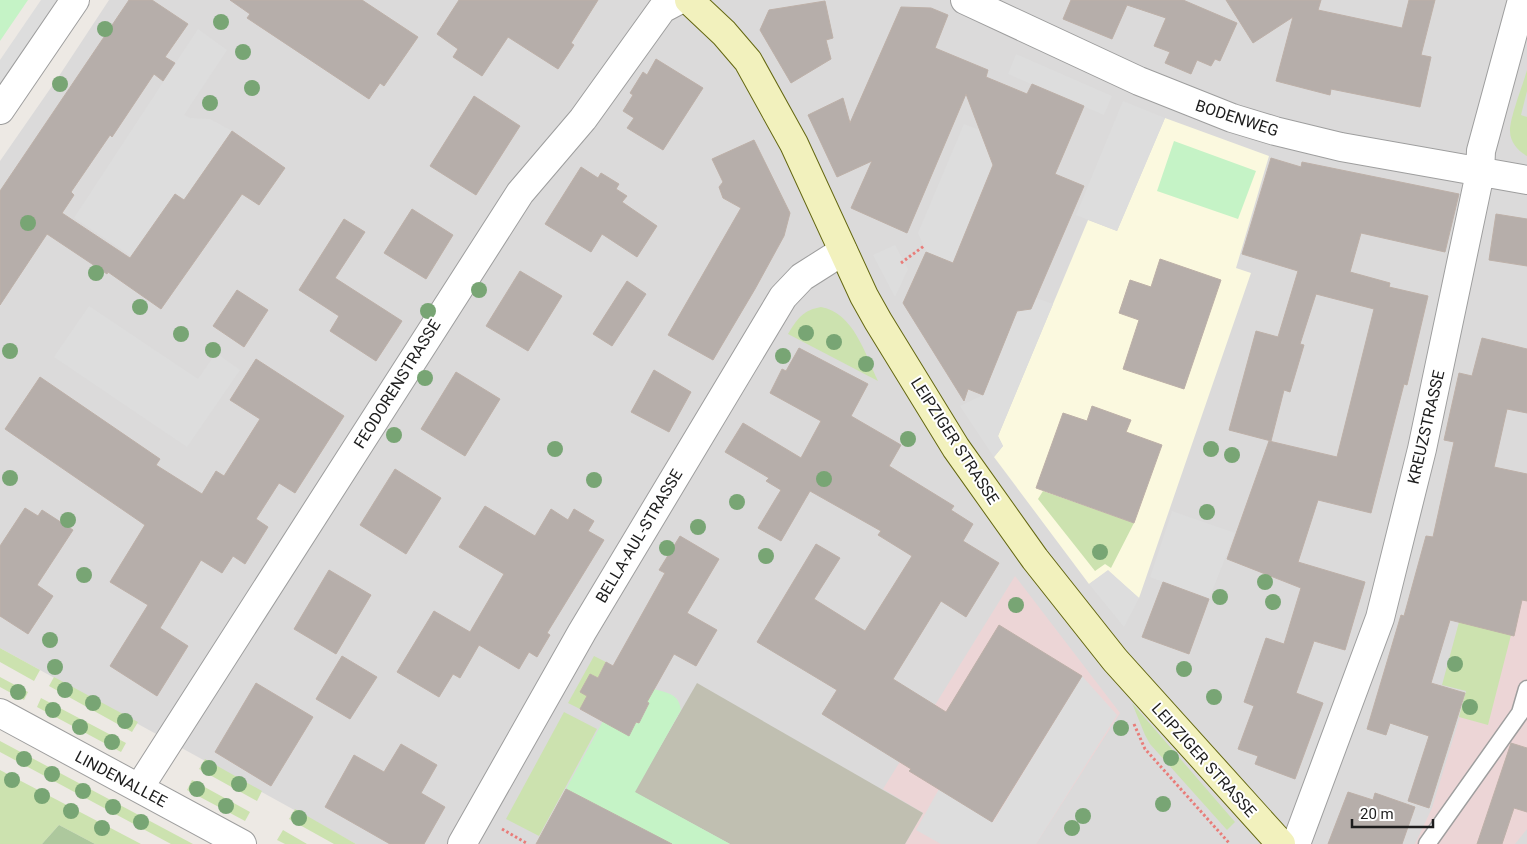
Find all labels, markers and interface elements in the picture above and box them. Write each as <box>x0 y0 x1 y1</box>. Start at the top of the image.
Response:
street label: BODENWEG <box>1193 96 1281 140</box>
street label: FEODORENSTRASSE <box>350 316 444 452</box>
street label: KREUZSTRASSE <box>1404 368 1448 486</box>
street label: LEIPZIGER STRASSE <box>907 374 1003 508</box>
street label: BELLA-AUL-STRASSE <box>592 466 686 606</box>
street label: LEIPZIGER STRASSE <box>1148 699 1260 821</box>
street label: LINDENALLEE <box>72 747 170 811</box>
scale bar <box>1352 796 1433 828</box>
text: 20 m <box>1360 805 1394 823</box>

